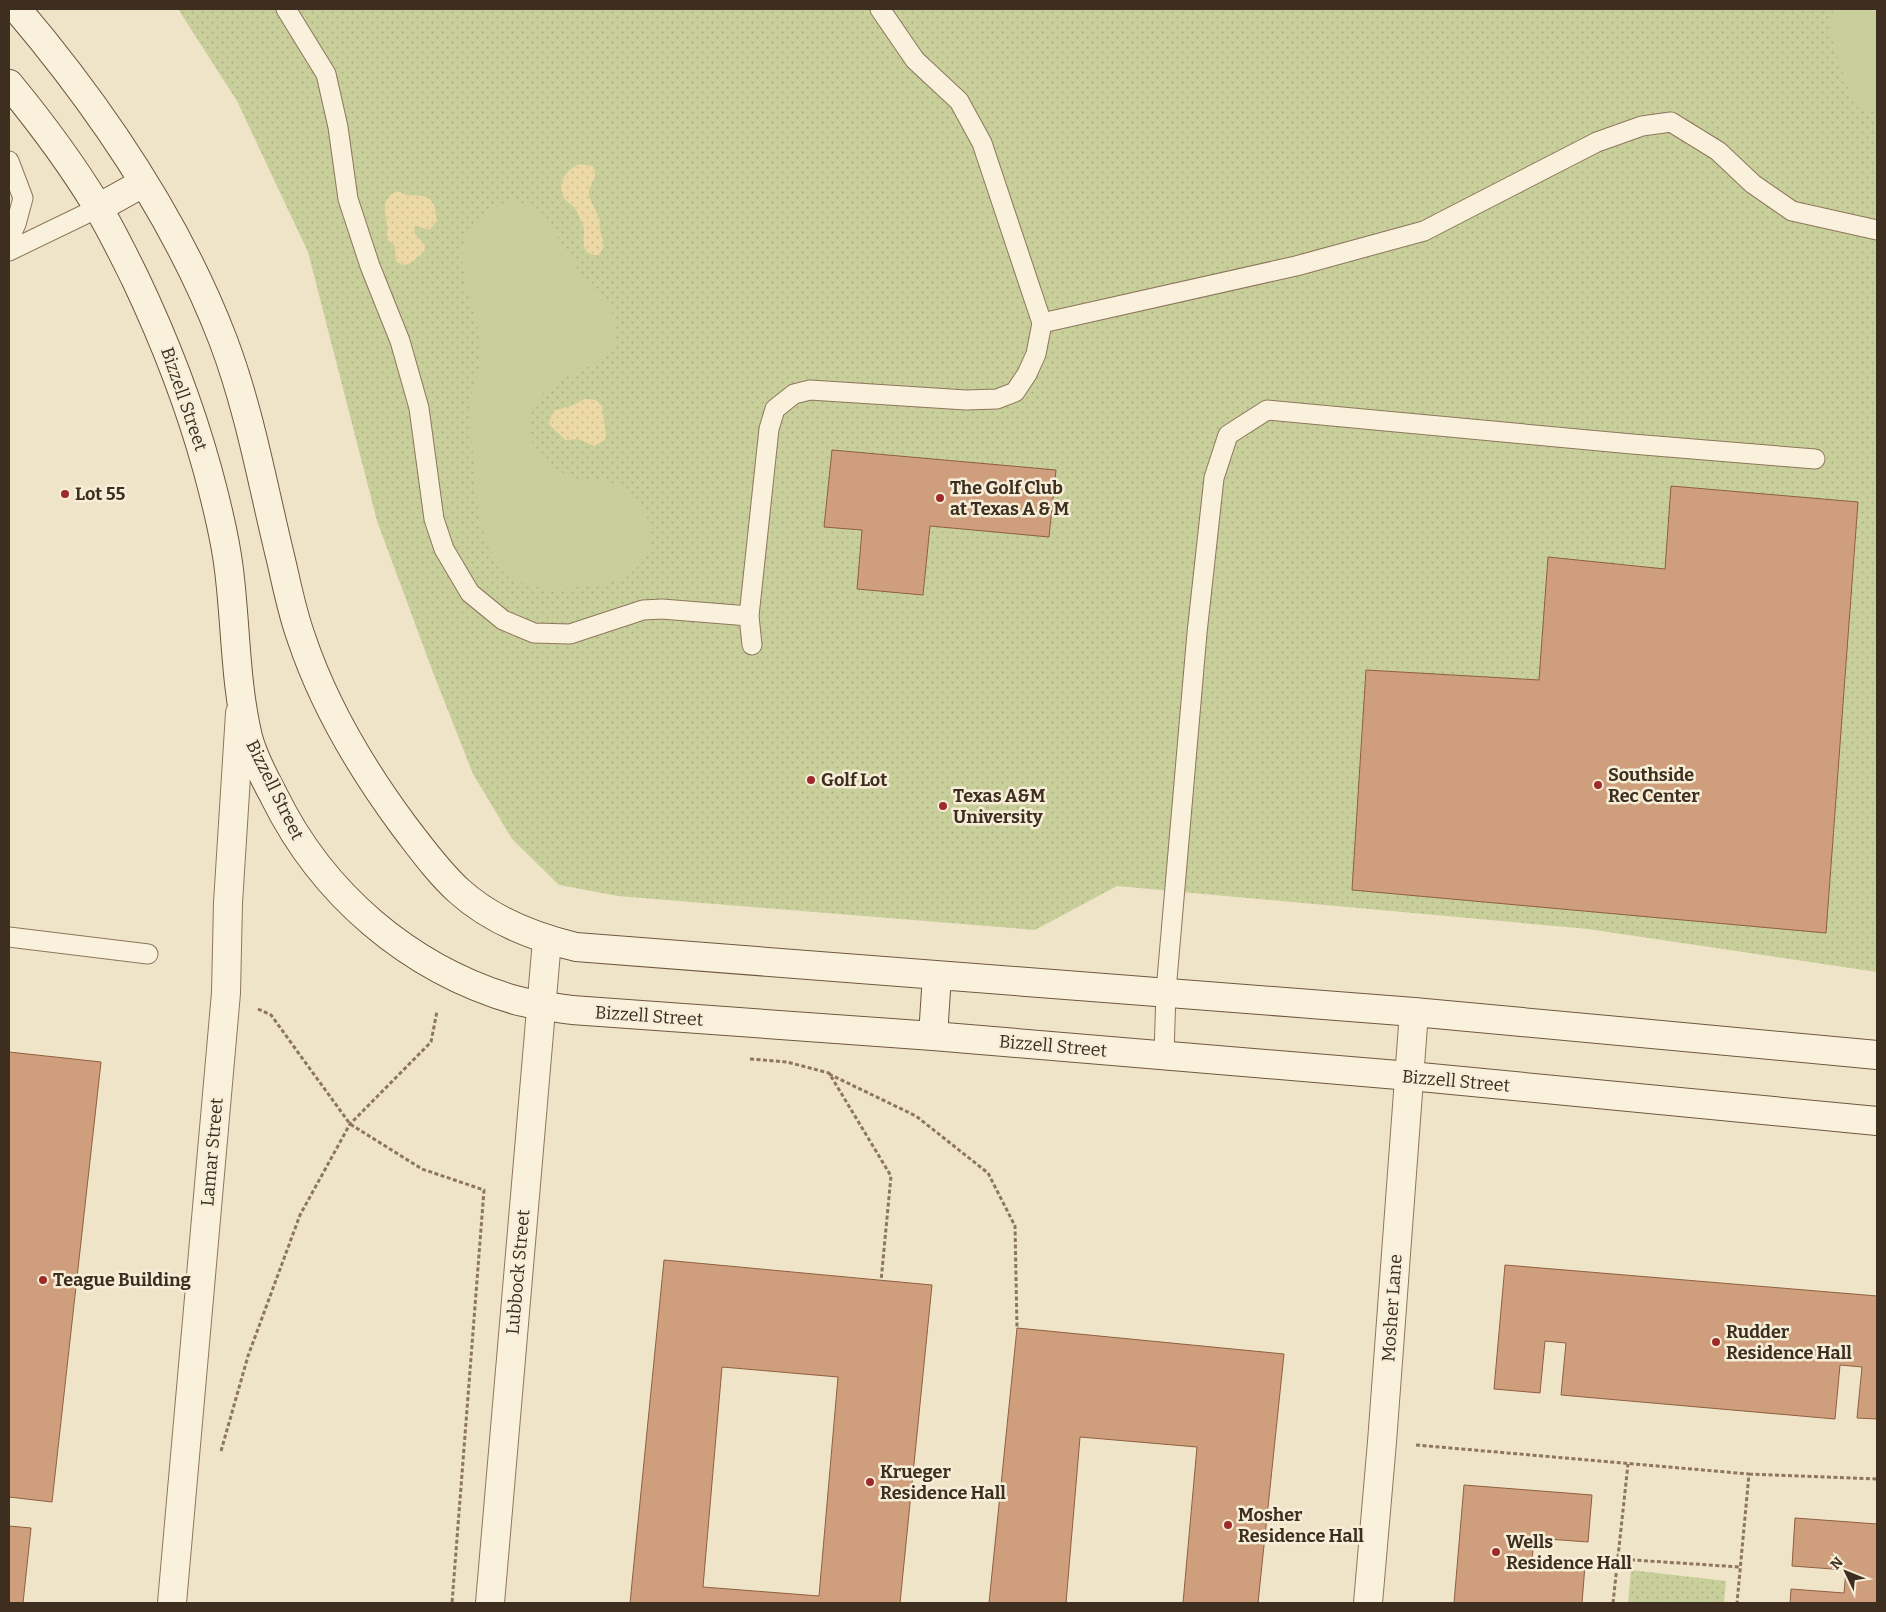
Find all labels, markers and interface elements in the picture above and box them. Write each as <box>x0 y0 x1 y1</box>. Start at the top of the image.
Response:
street label: Bizzell Street <box>156 344 212 454</box>
place label: The Golf Club at Texas A & M <box>950 477 1070 520</box>
place label: Lot 55 <box>75 483 126 505</box>
marker: Lot 55 <box>59 488 71 500</box>
marker: The Golf Club at Texas A & M <box>934 492 946 504</box>
street label: Bizzell Street <box>241 736 309 844</box>
place label: Southside Rec Center <box>1608 764 1700 807</box>
place label: Golf Lot <box>821 769 887 791</box>
marker: Golf Lot <box>805 774 817 786</box>
marker: Southside Rec Center <box>1592 779 1604 791</box>
place label: Texas A&M University <box>953 785 1046 828</box>
marker: Texas A&M University <box>937 800 949 812</box>
street label: Bizzell Street <box>594 1001 704 1031</box>
street label: Bizzell Street <box>998 1030 1109 1062</box>
street label: Bizzell Street <box>1401 1065 1512 1097</box>
street label: Lamar Street <box>196 1096 228 1207</box>
street label: Lubbock Street <box>502 1208 534 1335</box>
street label: Mosher Lane <box>1377 1253 1407 1363</box>
place label: Teague Building <box>53 1269 191 1291</box>
marker: Teague Building <box>37 1274 49 1286</box>
place label: Rudder Residence Hall <box>1726 1321 1852 1364</box>
marker: Rudder Residence Hall <box>1710 1336 1722 1348</box>
place label: Krueger Residence Hall <box>880 1461 1006 1504</box>
marker: Krueger Residence Hall <box>864 1476 876 1488</box>
place label: Mosher Residence Hall <box>1238 1504 1364 1547</box>
marker: Mosher Residence Hall <box>1222 1519 1234 1531</box>
place label: Wells Residence Hall <box>1506 1531 1632 1574</box>
marker: Wells Residence Hall <box>1490 1546 1502 1558</box>
north arrow <box>1821 1547 1871 1597</box>
text: N <box>1827 1554 1847 1573</box>

